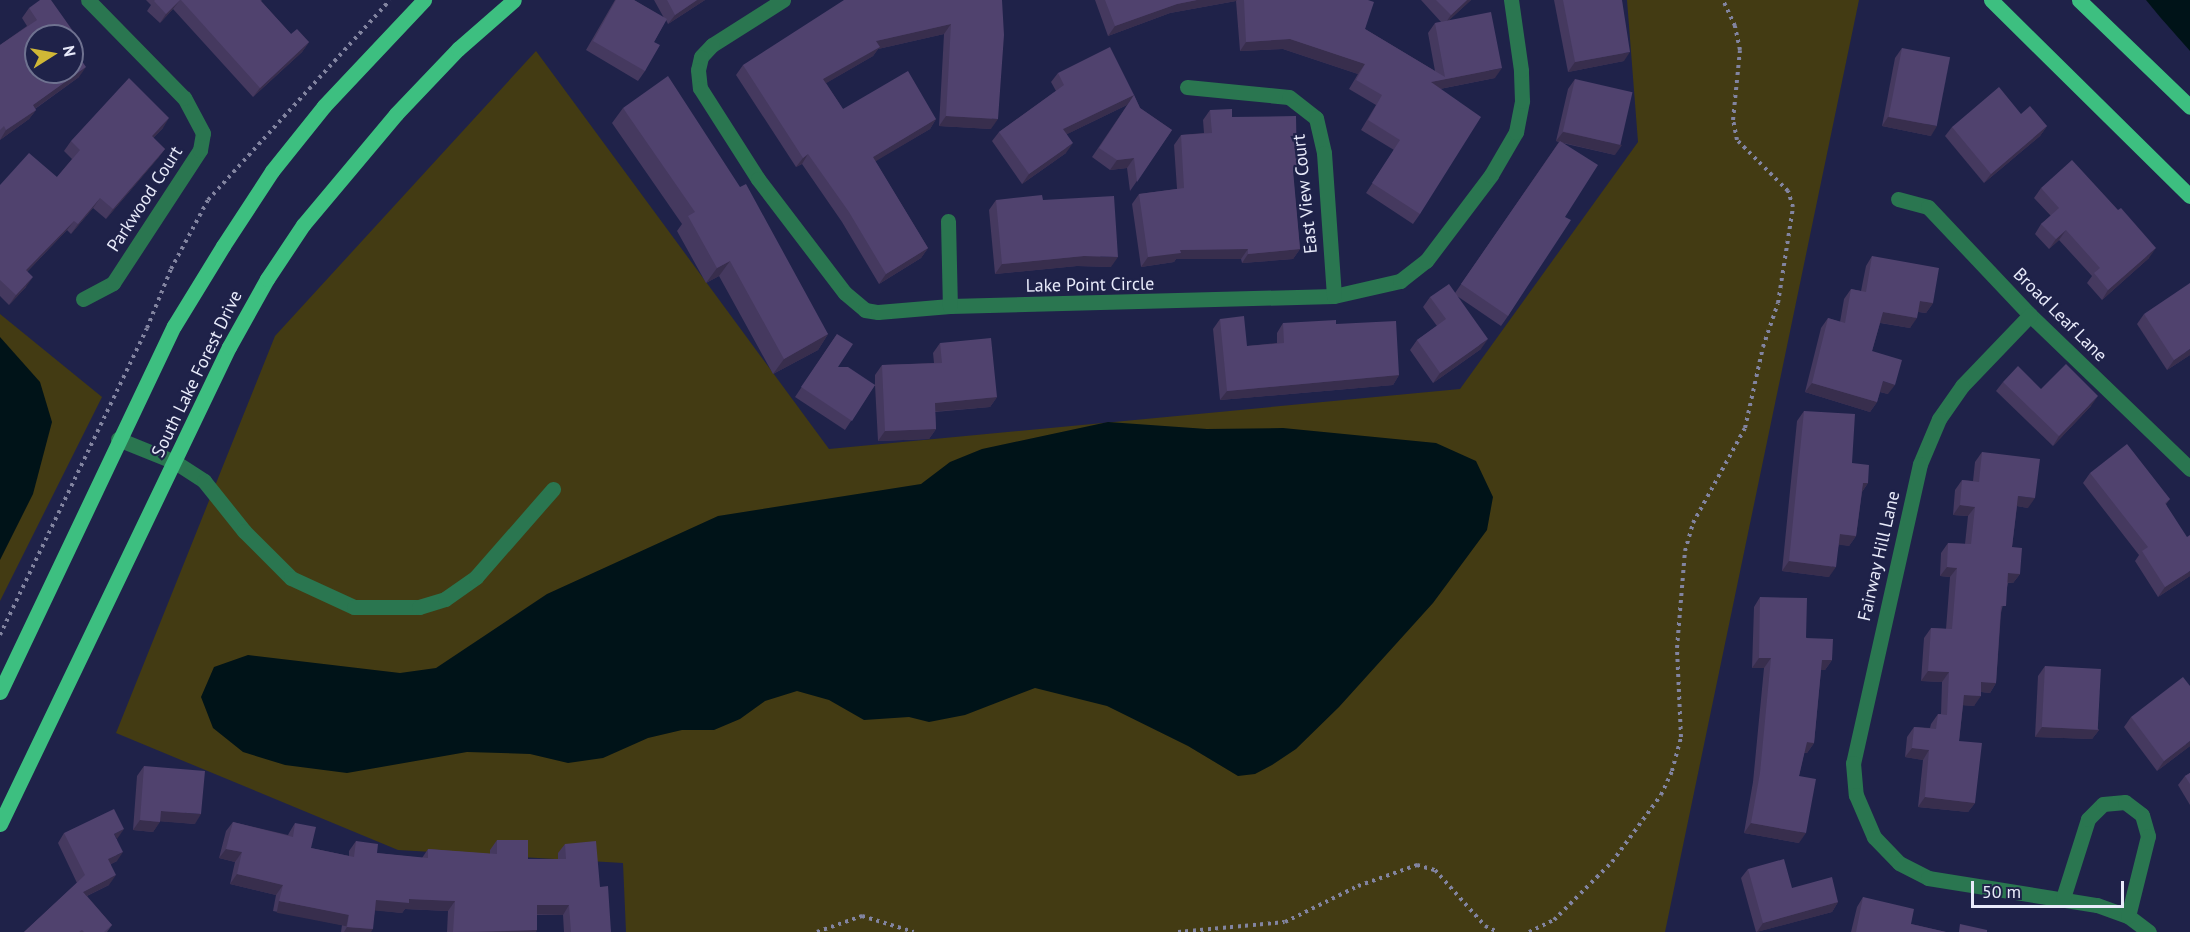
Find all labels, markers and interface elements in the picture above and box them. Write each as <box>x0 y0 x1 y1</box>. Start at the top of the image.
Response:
north arrow <box>24 24 84 84</box>
text: N <box>59 44 81 58</box>
street label: East View Court <box>1288 133 1322 255</box>
street label: Parkwood Court <box>103 142 187 256</box>
street label: Broad Leaf Lane <box>2009 264 2111 366</box>
street label: Lake Point Circle <box>1026 273 1154 297</box>
street label: South Lake Forest Drive <box>147 287 247 461</box>
street label: Fairway Hill Lane <box>1853 488 1905 624</box>
scale bar <box>1974 869 2127 907</box>
text: 50 m <box>1982 880 2021 903</box>

